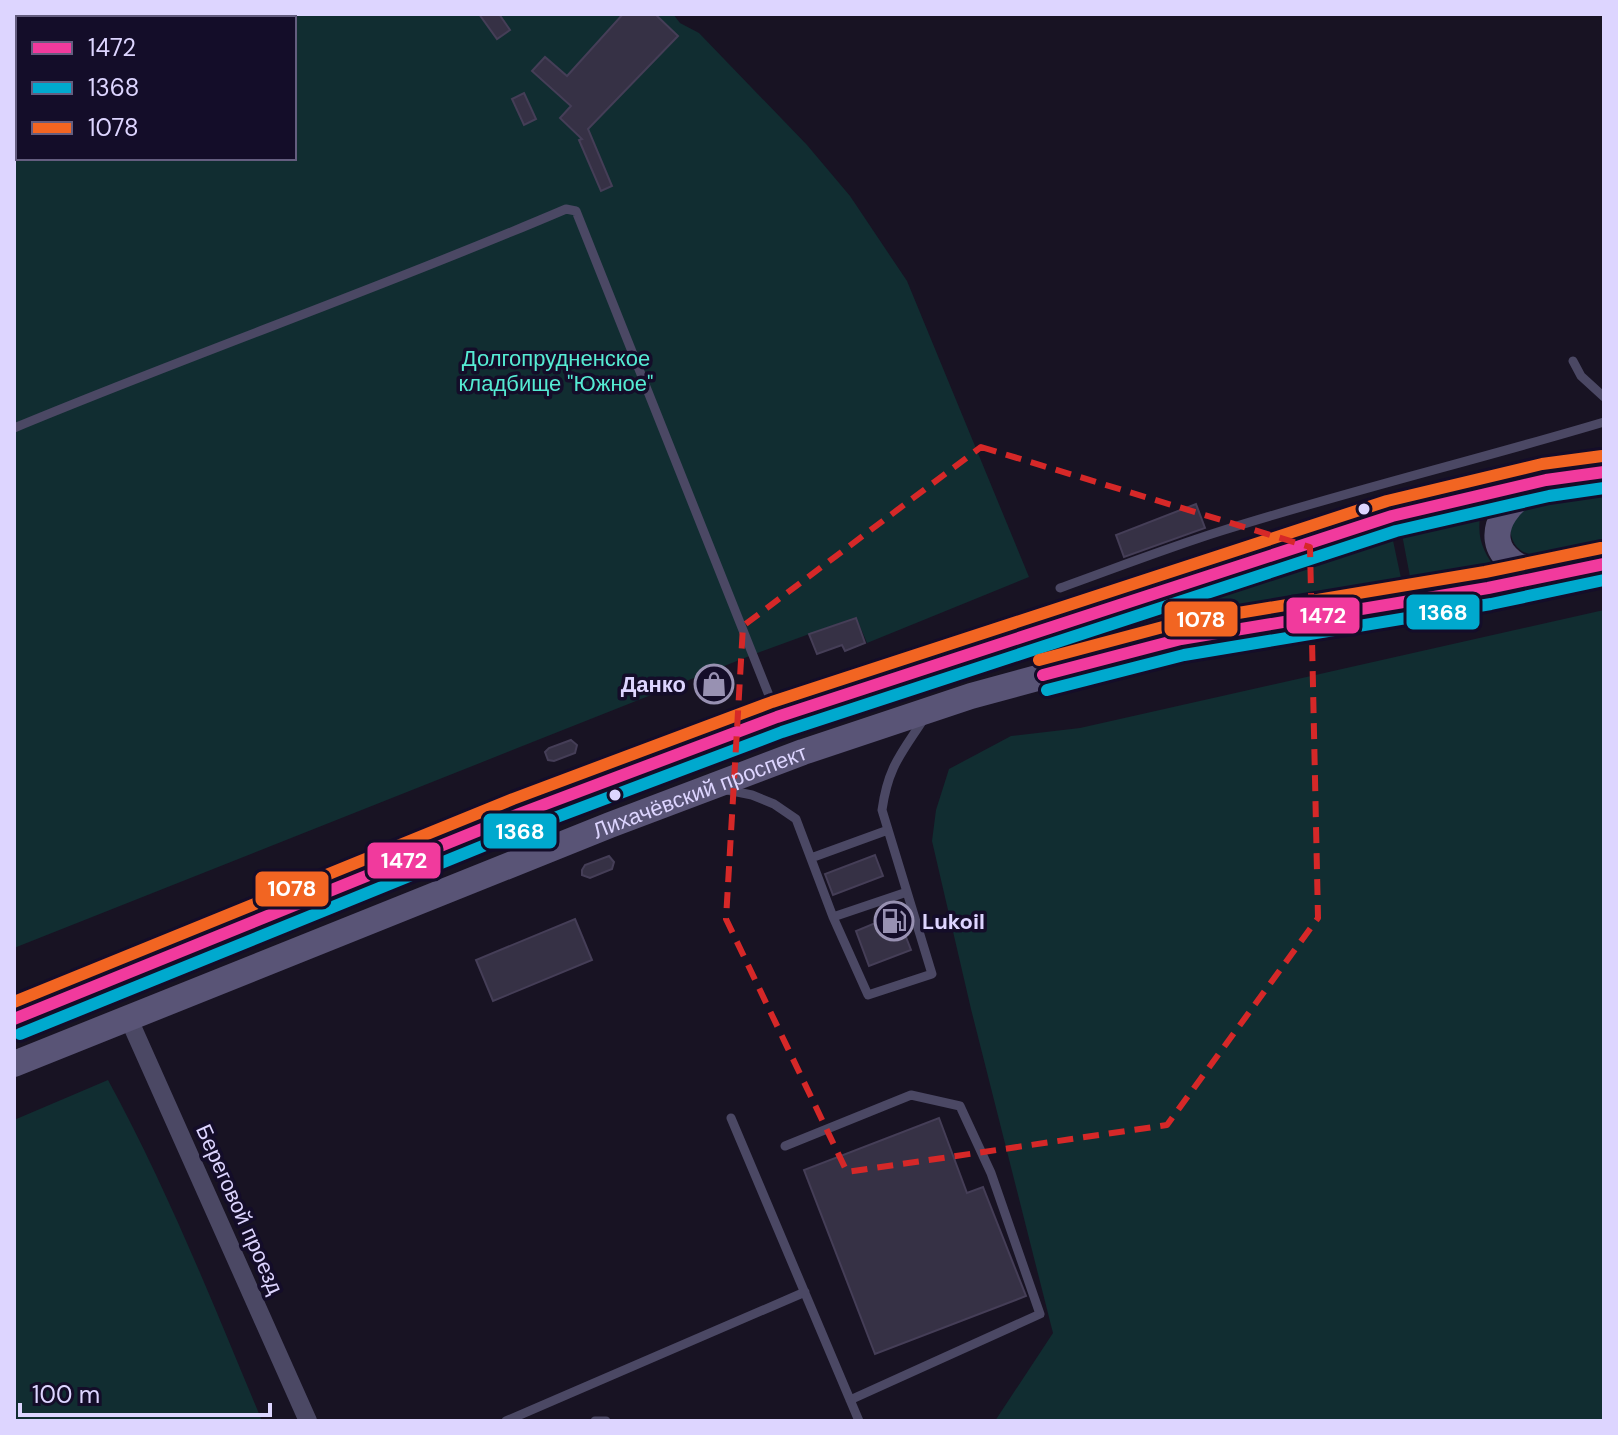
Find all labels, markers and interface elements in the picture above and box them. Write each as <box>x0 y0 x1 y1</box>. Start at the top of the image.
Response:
legend <box>16 16 296 160</box>
text: 1472 <box>88 32 136 63</box>
text: 1368 <box>88 72 139 103</box>
text: 1078 <box>88 112 139 143</box>
park label: Долгопрудненское кладбище "Южное" <box>459 344 653 398</box>
unlabelled marker <box>1356 501 1372 517</box>
line badge: 1368 <box>1405 593 1481 631</box>
line badge: 1472 <box>1285 596 1361 635</box>
text: 1368 <box>1418 598 1468 627</box>
line badge: 1078 <box>1163 600 1239 638</box>
text: 1472 <box>1300 601 1346 630</box>
text: 1078 <box>1177 605 1225 634</box>
shop icon: Данко <box>693 663 735 705</box>
place label: Данко <box>621 670 686 699</box>
street label: Лихачёвский проспект <box>588 738 811 845</box>
unlabelled marker <box>607 787 623 803</box>
line badge: 1368 <box>482 812 558 850</box>
text: 1368 <box>495 817 545 846</box>
line badge: 1472 <box>366 841 442 880</box>
text: 1472 <box>381 846 427 875</box>
line badge: 1078 <box>254 870 330 908</box>
text: 1078 <box>268 874 316 903</box>
fuel station icon: Lukoil <box>873 900 915 942</box>
place label: Lukoil <box>922 907 985 936</box>
street label: Береговой проезд <box>189 1120 290 1299</box>
scale bar <box>20 1367 270 1417</box>
text: 100 m <box>32 1379 100 1410</box>

